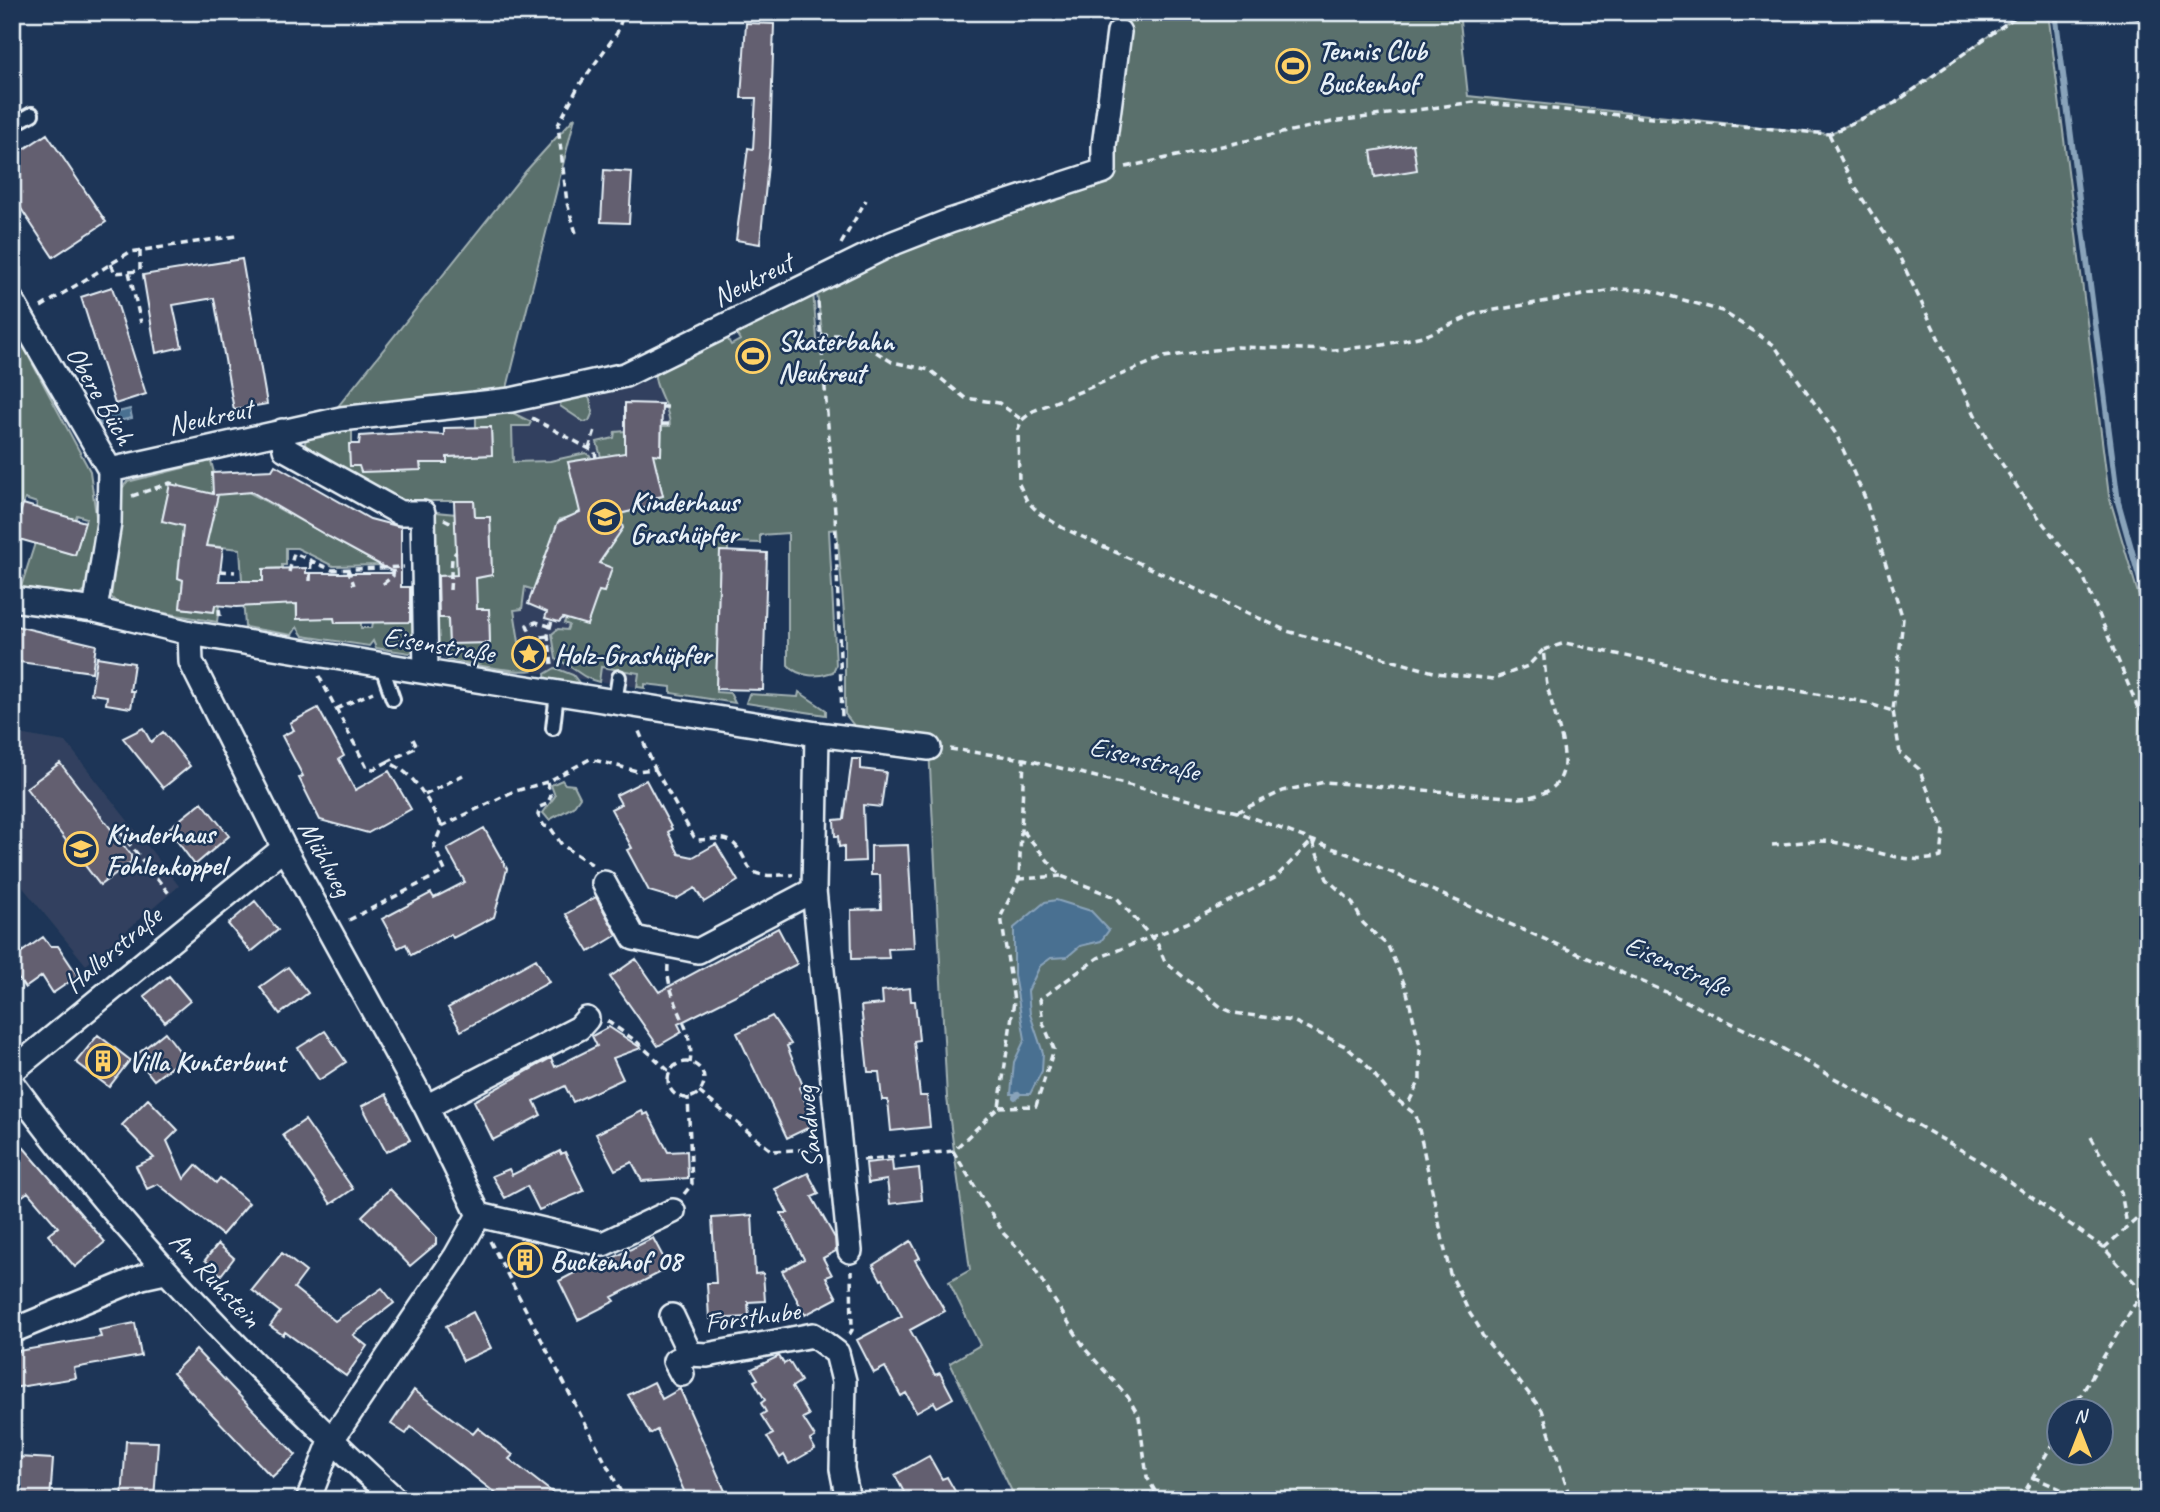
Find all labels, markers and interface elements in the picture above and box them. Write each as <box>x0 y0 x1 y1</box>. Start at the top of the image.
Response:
place label: Tennis Club Buckenhof <box>1318 33 1428 100</box>
sports icon: Tennis Club Buckenhof <box>1274 47 1312 85</box>
street label: Neukreut <box>706 243 802 314</box>
place label: Skaterbahn Neukreut <box>778 323 896 390</box>
sports icon: Skaterbahn Neukreut <box>734 337 772 375</box>
street label: Obere Büch <box>58 339 144 452</box>
street label: Neukreut <box>165 390 259 442</box>
place label: Kinderhaus Grashüpfer <box>630 484 742 551</box>
school or university icon: Kinderhaus Grashüpfer <box>586 498 624 536</box>
street label: Eisenstraße <box>381 618 499 671</box>
place icon: Holz-Grashüpfer <box>510 635 548 673</box>
place label: Holz-Grashüpfer <box>554 637 714 672</box>
street label: Eisenstraße <box>1086 728 1205 789</box>
street label: Mühlweg <box>290 814 361 903</box>
place label: Kinderhaus Fohlenkoppel <box>106 816 231 883</box>
school or university icon: Kinderhaus Fohlenkoppel <box>62 830 100 868</box>
street label: Hallerstraße <box>56 897 170 1000</box>
street label: Eisenstraße <box>1620 927 1738 1005</box>
building icon: Villa Kunterbunt <box>84 1042 122 1080</box>
place label: Villa Kunterbunt <box>128 1044 289 1079</box>
street label: Sandweg <box>787 1083 830 1170</box>
street label: Am Ruhstein <box>162 1224 269 1335</box>
building icon: Buckenhof 08 <box>506 1241 544 1279</box>
place label: Buckenhof 08 <box>550 1243 685 1278</box>
street label: Forsthube <box>702 1292 804 1340</box>
north arrow <box>2044 1396 2114 1466</box>
text: N <box>2074 1404 2089 1428</box>

